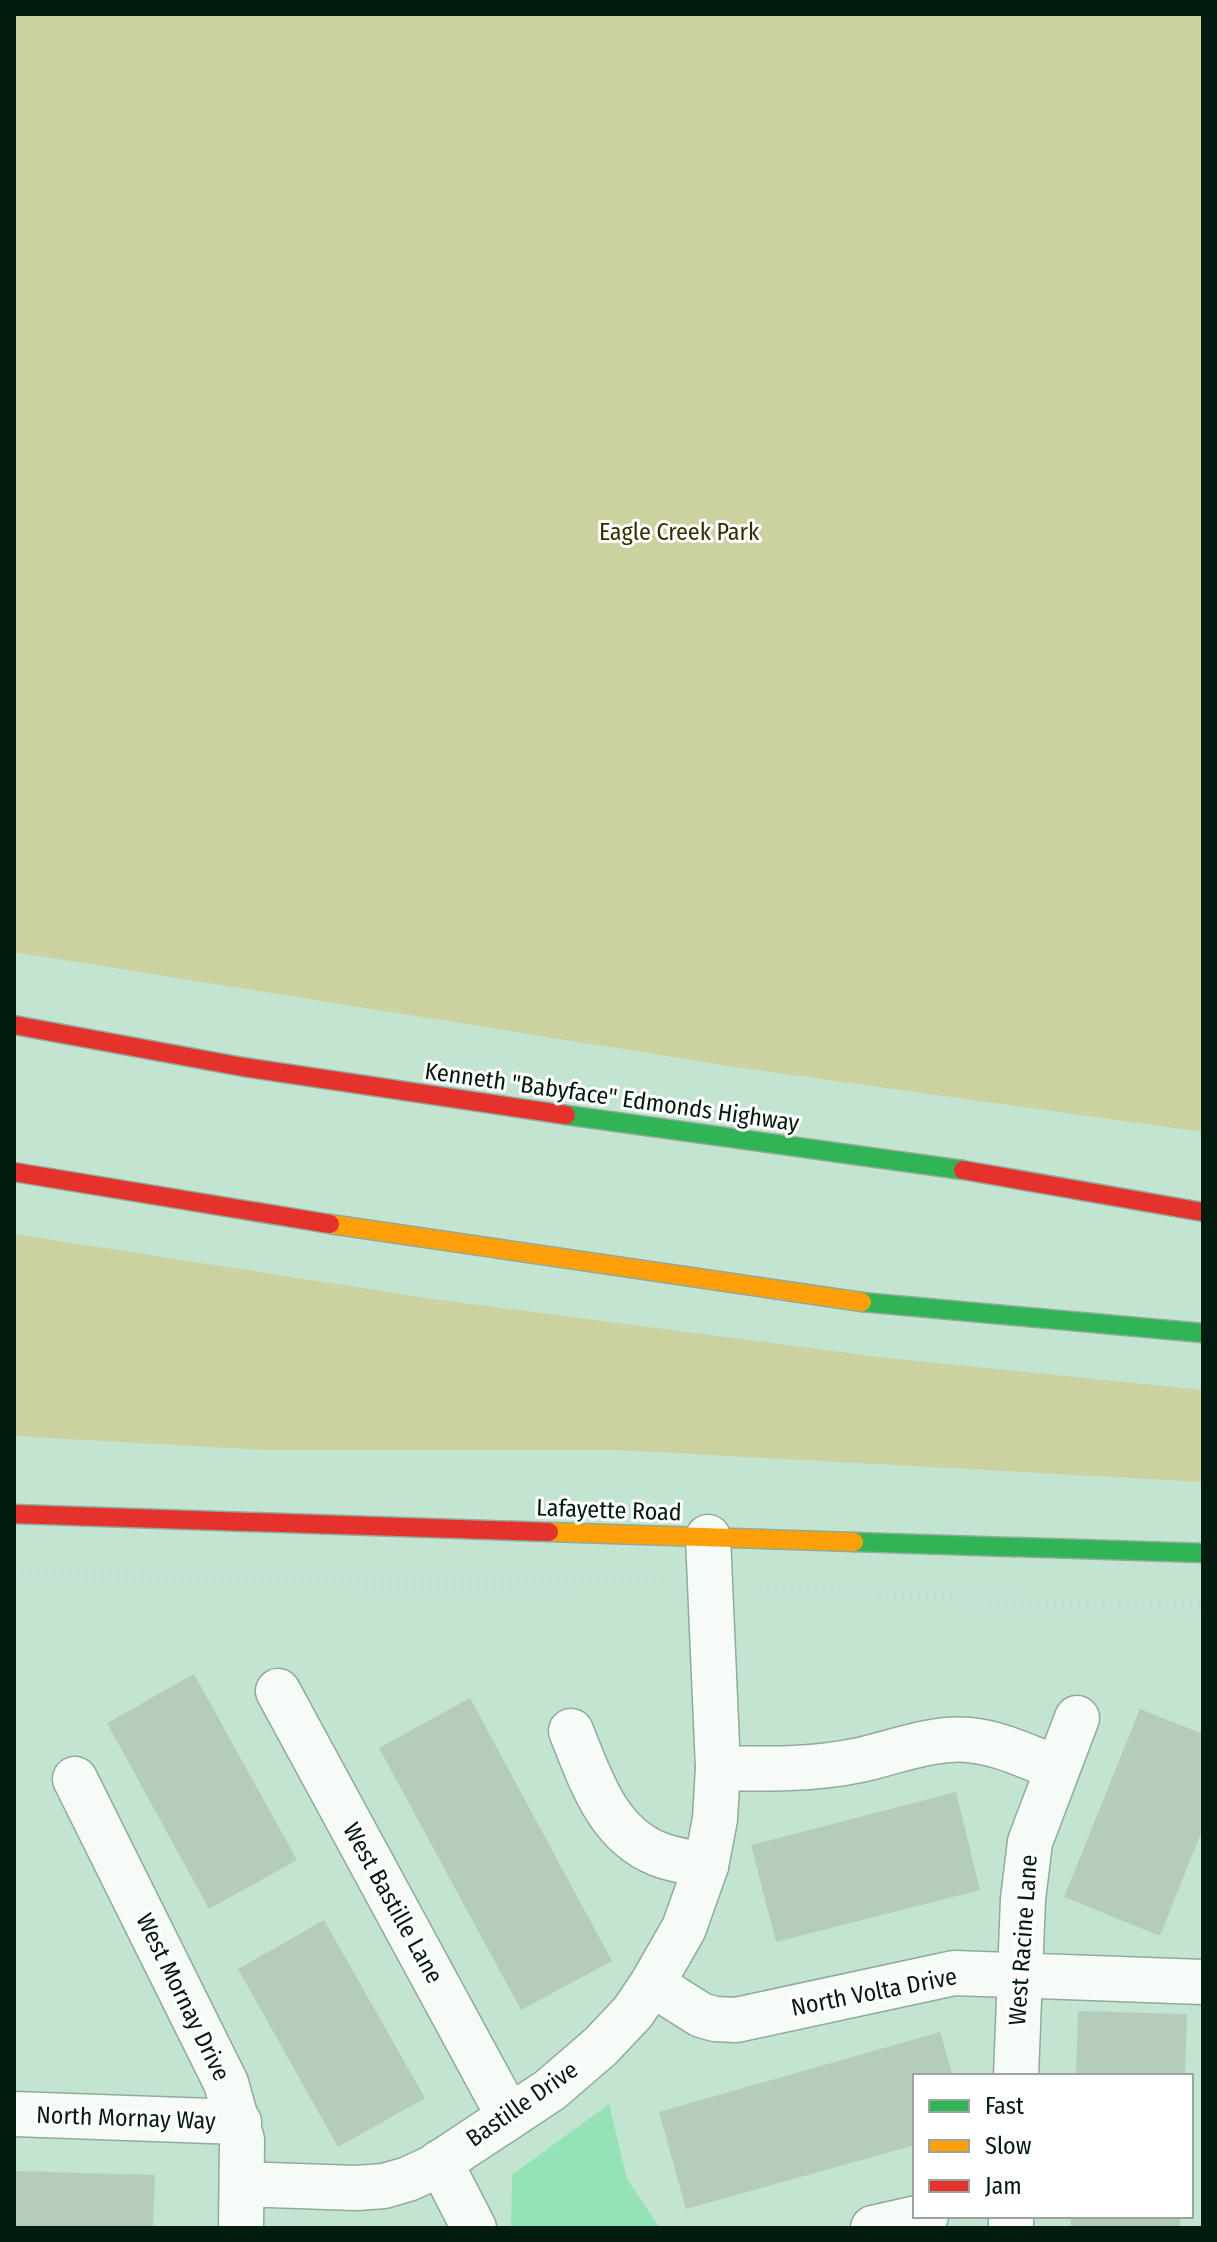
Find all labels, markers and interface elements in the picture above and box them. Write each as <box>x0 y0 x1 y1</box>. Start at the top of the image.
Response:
park label: Eagle Creek Park <box>599 518 760 546</box>
street label: Kenneth "Babyface" Edmonds Highway <box>423 1057 801 1137</box>
street label: Lafayette Road <box>536 1493 682 1527</box>
street label: West Bastille Lane <box>337 1818 449 1988</box>
street label: West Racine Lane <box>1003 1854 1043 2026</box>
street label: West Mornay Drive <box>130 1909 236 2085</box>
street label: North Volta Drive <box>789 1962 959 2022</box>
street label: Bastille Drive <box>461 2055 583 2153</box>
legend <box>913 2074 1193 2218</box>
text: Fast <box>985 2092 1024 2120</box>
street label: North Mornay Way <box>36 2101 216 2135</box>
text: Slow <box>985 2132 1032 2160</box>
text: Jam <box>985 2172 1022 2200</box>

